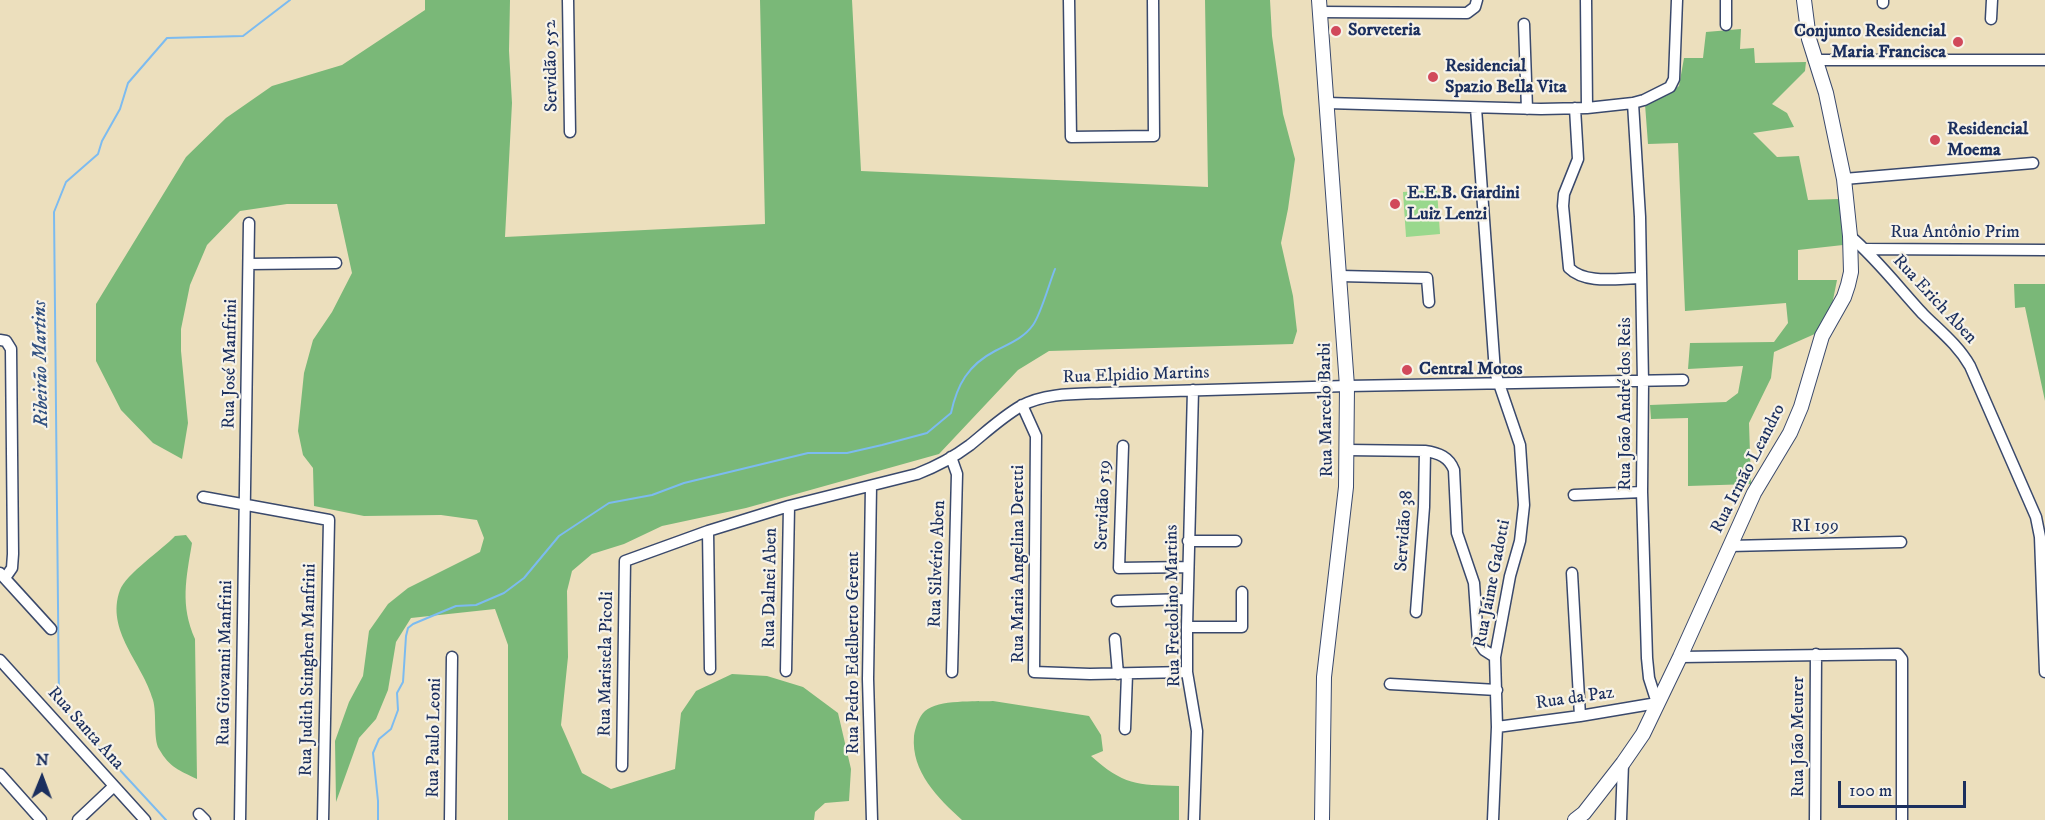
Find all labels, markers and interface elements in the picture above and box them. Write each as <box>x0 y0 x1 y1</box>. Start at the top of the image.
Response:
street label: Servidão 552 <box>540 20 564 112</box>
place label: Sorveteria <box>1348 20 1421 42</box>
place label: Conjunto Residencial Maria Francisca <box>1794 21 1946 63</box>
marker: Sorveteria <box>1329 24 1343 38</box>
marker: Conjunto Residencial Maria Francisca <box>1951 35 1965 49</box>
place label: Residencial Spazio Bella Vita <box>1445 56 1567 98</box>
marker: Residencial Spazio Bella Vita <box>1426 70 1440 84</box>
place label: Residencial Moema <box>1947 119 2028 162</box>
marker: Residencial Moema <box>1928 133 1942 147</box>
place label: E.E.B. Giardini Luiz Lenzi <box>1407 183 1520 226</box>
marker: E.E.B. Giardini Luiz Lenzi <box>1388 197 1402 211</box>
street label: Rua Antônio Prim <box>1890 222 2020 244</box>
street label: Rua Erich Aben <box>1887 251 1981 349</box>
street label: Rua José Manfrini <box>219 299 243 429</box>
water label: Ribeirão Martins <box>29 300 55 428</box>
street label: Rua João André dos Reis <box>1615 317 1637 491</box>
street label: Rua Marcelo Barbi <box>1315 342 1339 478</box>
place label: Central Motos <box>1419 359 1523 381</box>
street label: Rua Elpidio Martins <box>1062 363 1210 389</box>
marker: Central Motos <box>1400 363 1414 377</box>
street label: Rua Irmão Leandro <box>1707 401 1791 537</box>
street label: Servidão 519 <box>1092 460 1116 550</box>
street label: Rua Maria Angelina Deretti <box>1008 465 1030 663</box>
street label: Servidão 38 <box>1391 490 1419 572</box>
street label: Rua Silvério Aben <box>925 500 951 628</box>
street label: RI 199 <box>1791 516 1839 538</box>
street label: Rua Jaime Gadotti <box>1470 518 1516 650</box>
street label: Rua Fredolino Martins <box>1162 524 1186 688</box>
street label: Rua Dalnei Aben <box>759 527 783 649</box>
street label: Rua Pedro Edelberto Gerent <box>843 552 865 754</box>
street label: Rua Judith Stinghen Manfrini <box>296 563 322 777</box>
street label: Rua Giovanni Manfrini <box>214 580 238 746</box>
street label: Rua Maristela Picoli <box>595 591 619 737</box>
street label: Rua João Meurer <box>1788 676 1810 798</box>
street label: Rua Paulo Leoni <box>423 678 447 798</box>
street label: Rua Santa Ana <box>42 683 128 775</box>
street label: Rua da Paz <box>1535 683 1615 715</box>
north arrow <box>12 748 72 808</box>
text: N <box>36 750 49 770</box>
scale bar <box>1841 769 1968 807</box>
text: 100 m <box>1849 780 1892 802</box>

